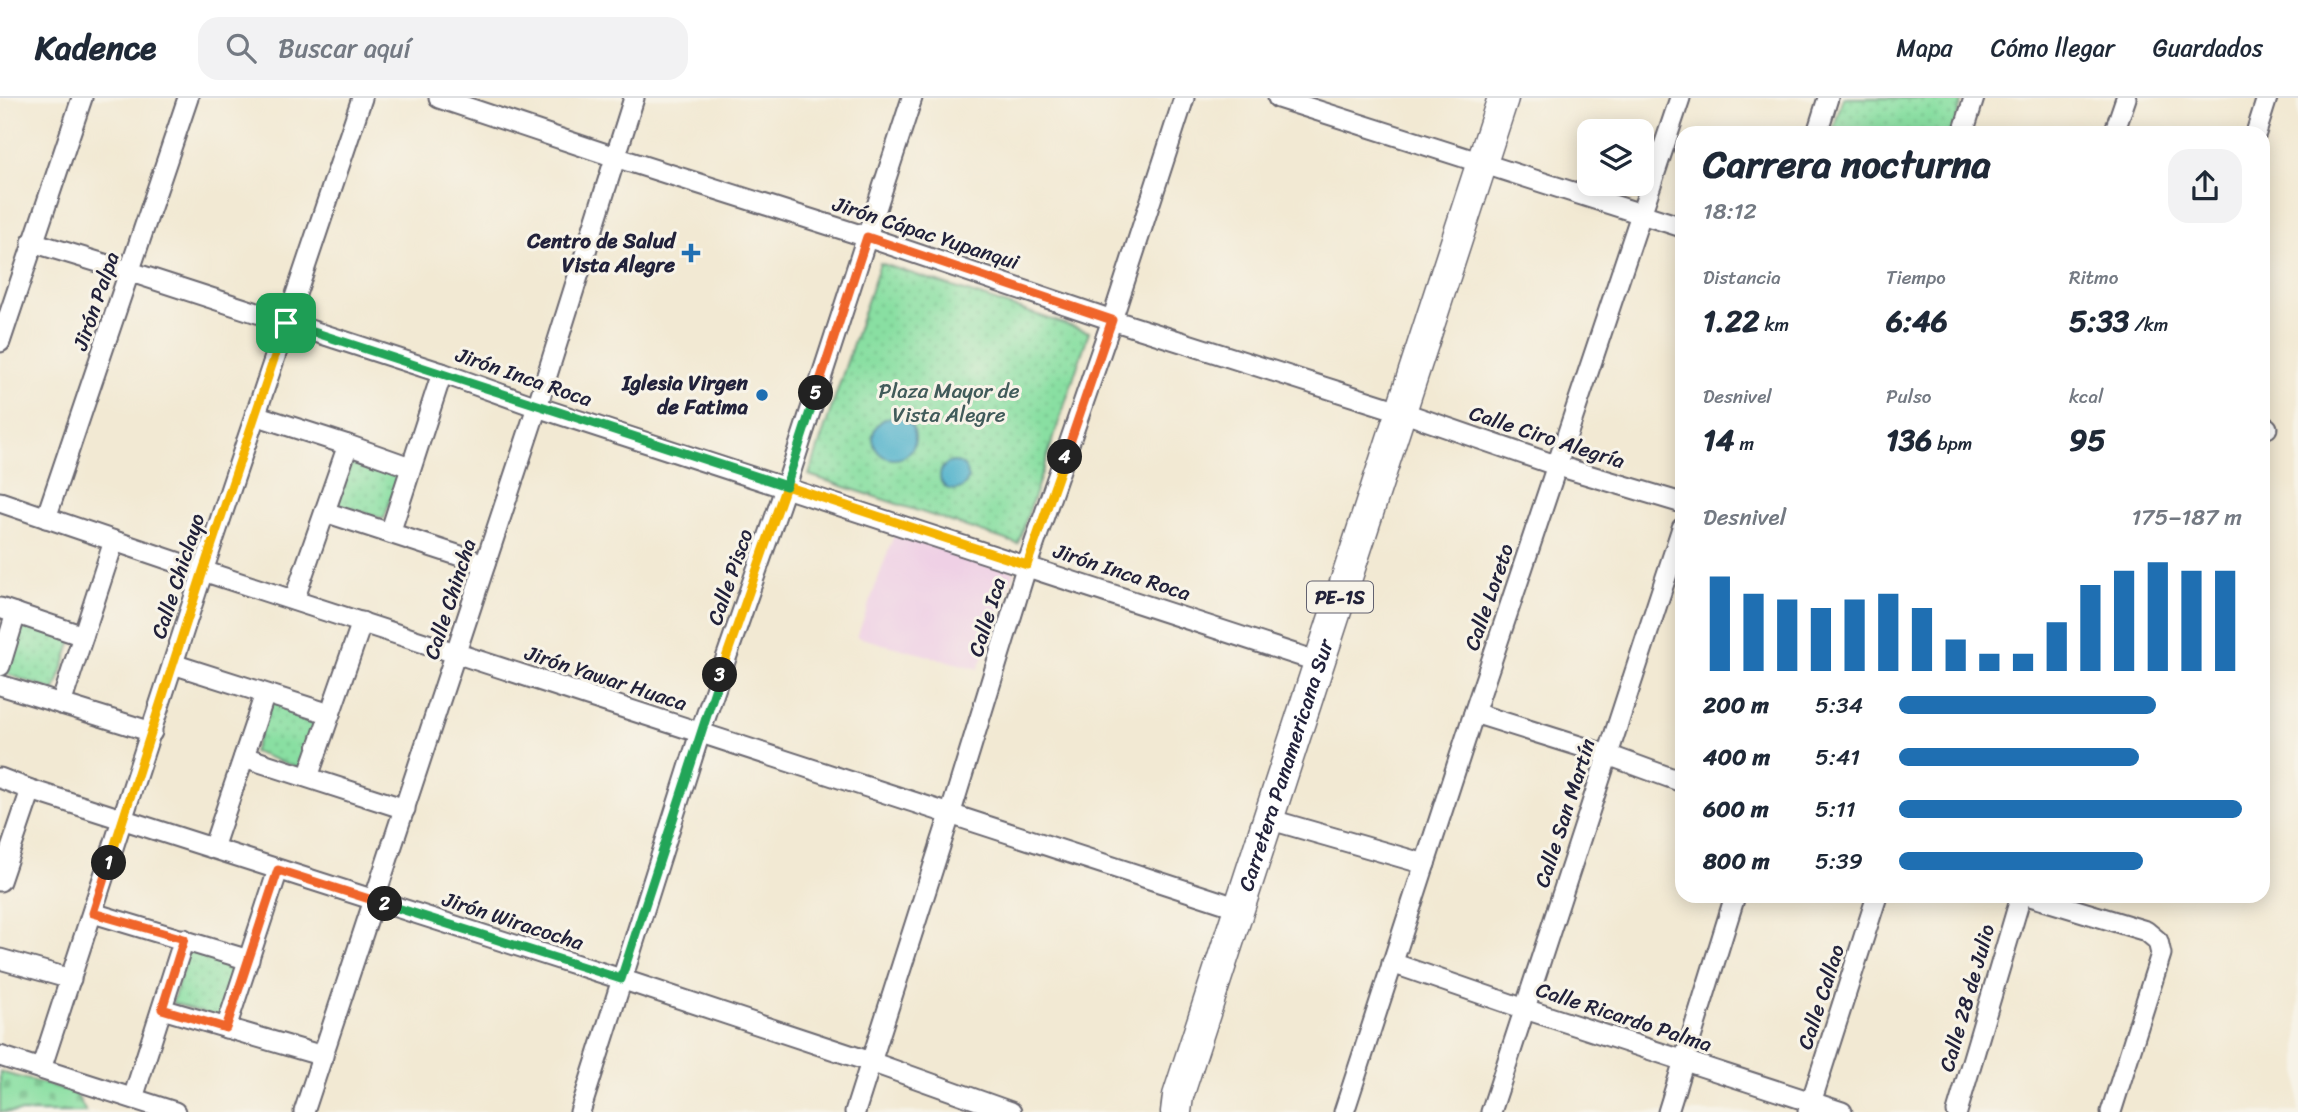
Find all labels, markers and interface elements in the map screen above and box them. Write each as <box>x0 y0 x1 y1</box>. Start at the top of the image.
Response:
search box <box>198 17 688 80</box>
text: Kadence <box>35 19 156 77</box>
text: Buscar aquí <box>278 25 411 71</box>
text: Mapa <box>1896 27 1953 69</box>
text: Cómo llegar <box>1991 27 2115 69</box>
text: Guardados <box>2153 27 2263 69</box>
icon: search <box>222 29 260 67</box>
map controls <box>1577 119 1654 196</box>
button: layers <box>1577 119 1654 196</box>
text: Carrera nocturna <box>1703 131 1991 198</box>
button: share <box>2168 149 2242 223</box>
street label: Jirón Cápac Yupanqui <box>827 185 1025 281</box>
text: 18:12 <box>1703 191 1757 232</box>
place label: Centro de Salud Vista Alegre <box>526 222 677 284</box>
marker: Centro de Salud Vista Alegre <box>681 243 701 263</box>
street label: Jirón Palpa <box>61 246 131 356</box>
text: Distancia <box>1703 261 1781 294</box>
text: Tiempo <box>1886 261 1946 294</box>
text: Ritmo <box>2069 261 2118 294</box>
pin <box>256 293 316 353</box>
text: 1.22 <box>1703 294 1760 348</box>
text: 6:46 <box>1886 294 1948 348</box>
text: 5:33 <box>2069 294 2129 348</box>
icon: arrive <box>267 304 305 342</box>
text: km <box>1760 308 1789 341</box>
text: /km <box>2129 308 2168 341</box>
street label: Jirón Inca Roca <box>450 336 598 418</box>
place label: Iglesia Virgen de Fatima <box>621 364 749 426</box>
park label: Plaza Mayor de Vista Alegre <box>878 372 1020 434</box>
pin: 5 <box>798 376 834 410</box>
text: 5 <box>810 376 821 409</box>
text: Desnivel <box>1703 380 1772 413</box>
text: Pulso <box>1886 380 1932 413</box>
text: kcal <box>2069 380 2104 413</box>
marker: Iglesia Virgen de Fatima <box>754 387 770 403</box>
street label: Calle Ciro Alegría <box>1464 394 1630 480</box>
text: 14 <box>1703 413 1735 467</box>
text: 136 <box>1886 413 1932 467</box>
text: 95 <box>2069 413 2106 467</box>
text: m <box>1735 427 1754 460</box>
text: bpm <box>1932 427 1972 460</box>
pin: 4 <box>1048 440 1082 474</box>
text: 4 <box>1059 440 1070 473</box>
text: Desnivel <box>1703 497 1786 538</box>
text: 175–187 m <box>2131 497 2242 538</box>
street label: Calle Chiclayo <box>140 508 216 644</box>
street label: Calle Pisco <box>696 523 764 630</box>
street label: Jirón Inca Roca <box>1047 532 1196 612</box>
street label: Calle Chincha <box>413 533 488 664</box>
street label: Calle Loreto <box>1453 538 1525 656</box>
street label: Calle Ica <box>957 572 1017 661</box>
road number: PE-1S <box>1307 582 1373 612</box>
street label: Carretera Panamericana Sur <box>1227 633 1345 896</box>
street label: Jirón Yawar Huaca <box>519 634 692 722</box>
pin: 3 <box>702 658 738 692</box>
text: 3 <box>714 658 725 691</box>
text: 200 m <box>1703 685 1769 726</box>
text: 5:34 <box>1815 685 1863 726</box>
street label: Calle San Martín <box>1523 733 1607 893</box>
text: 400 m <box>1703 737 1770 778</box>
text: 5:41 <box>1815 737 1860 778</box>
text: 600 m <box>1703 789 1769 830</box>
text: 5:11 <box>1815 789 1856 830</box>
text: 800 m <box>1703 841 1770 882</box>
text: 5:39 <box>1815 841 1863 882</box>
pin: 1 <box>92 846 126 880</box>
text: 1 <box>104 846 113 879</box>
street label: Jirón Wiracocha <box>437 880 589 962</box>
pin: 2 <box>368 886 402 922</box>
text: 2 <box>379 887 390 920</box>
street label: Calle 28 de Julio <box>1928 920 2006 1076</box>
street label: Calle Callao <box>1786 939 1856 1055</box>
street label: Calle Ricardo Palma <box>1531 971 1717 1064</box>

